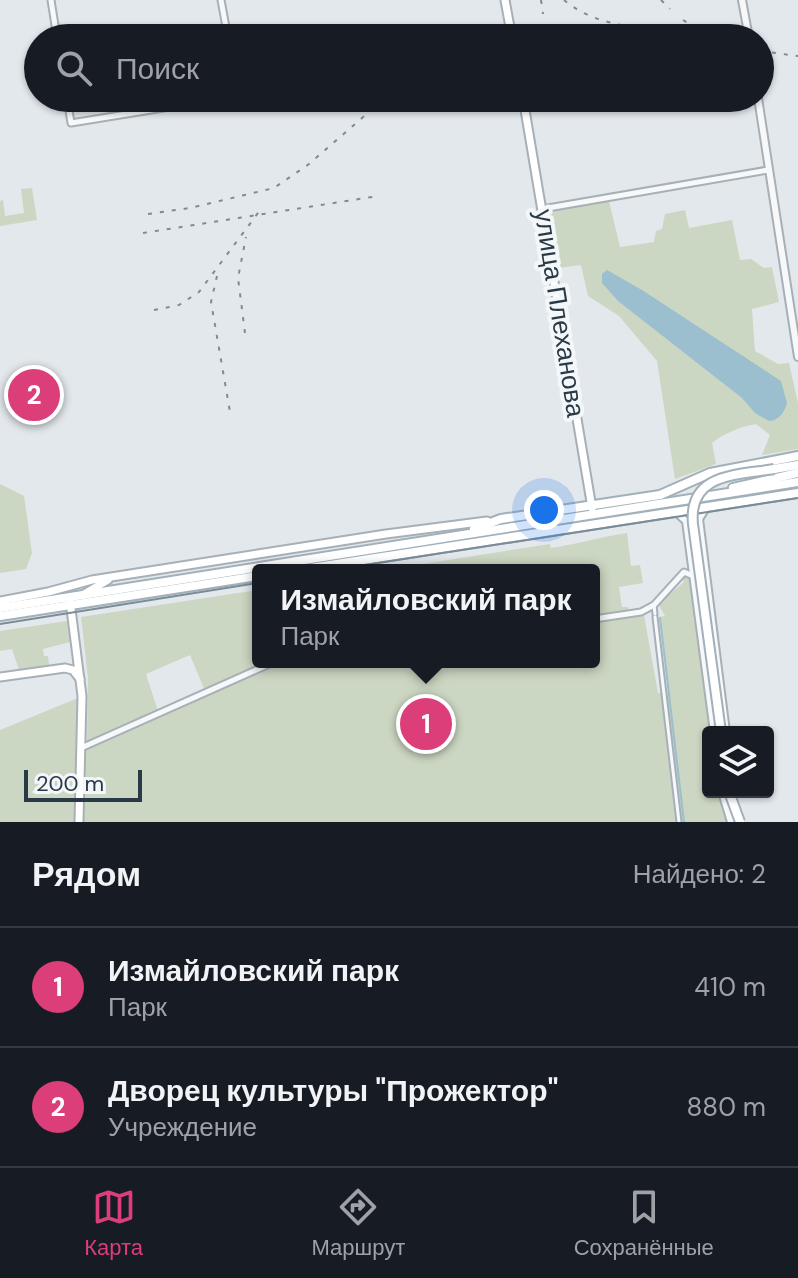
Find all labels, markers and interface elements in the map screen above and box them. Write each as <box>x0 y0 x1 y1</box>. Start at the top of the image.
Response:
search box <box>24 24 774 112</box>
icon: search <box>52 46 96 90</box>
text: Поиск <box>116 49 199 88</box>
street label: улица Плеханова <box>527 207 593 420</box>
pin: 2 <box>8 365 60 425</box>
your location <box>524 490 564 530</box>
popup <box>252 564 600 668</box>
text: Измайловский парк <box>280 580 572 619</box>
text: Парк <box>280 619 339 653</box>
pin: 1 <box>400 694 452 754</box>
map controls <box>702 726 774 798</box>
button: layers <box>702 726 774 798</box>
scale bar <box>24 766 142 802</box>
text: 200 m <box>36 769 104 798</box>
text: Рядом <box>32 852 141 897</box>
text: Найдено: 2 <box>633 857 766 891</box>
text: Измайловский парк <box>108 951 399 990</box>
text: 1 <box>53 970 63 1004</box>
text: 410 m <box>694 970 766 1004</box>
text: Парк <box>108 990 167 1024</box>
text: Дворец культуры "Прожектор" <box>108 1071 559 1110</box>
text: 2 <box>50 1090 66 1124</box>
text: 880 m <box>687 1090 766 1124</box>
text: Учреждение <box>108 1110 257 1144</box>
tab: Карта <box>84 1185 143 1262</box>
tab: Маршрут <box>312 1185 405 1262</box>
tab: Сохранённые <box>574 1185 714 1262</box>

